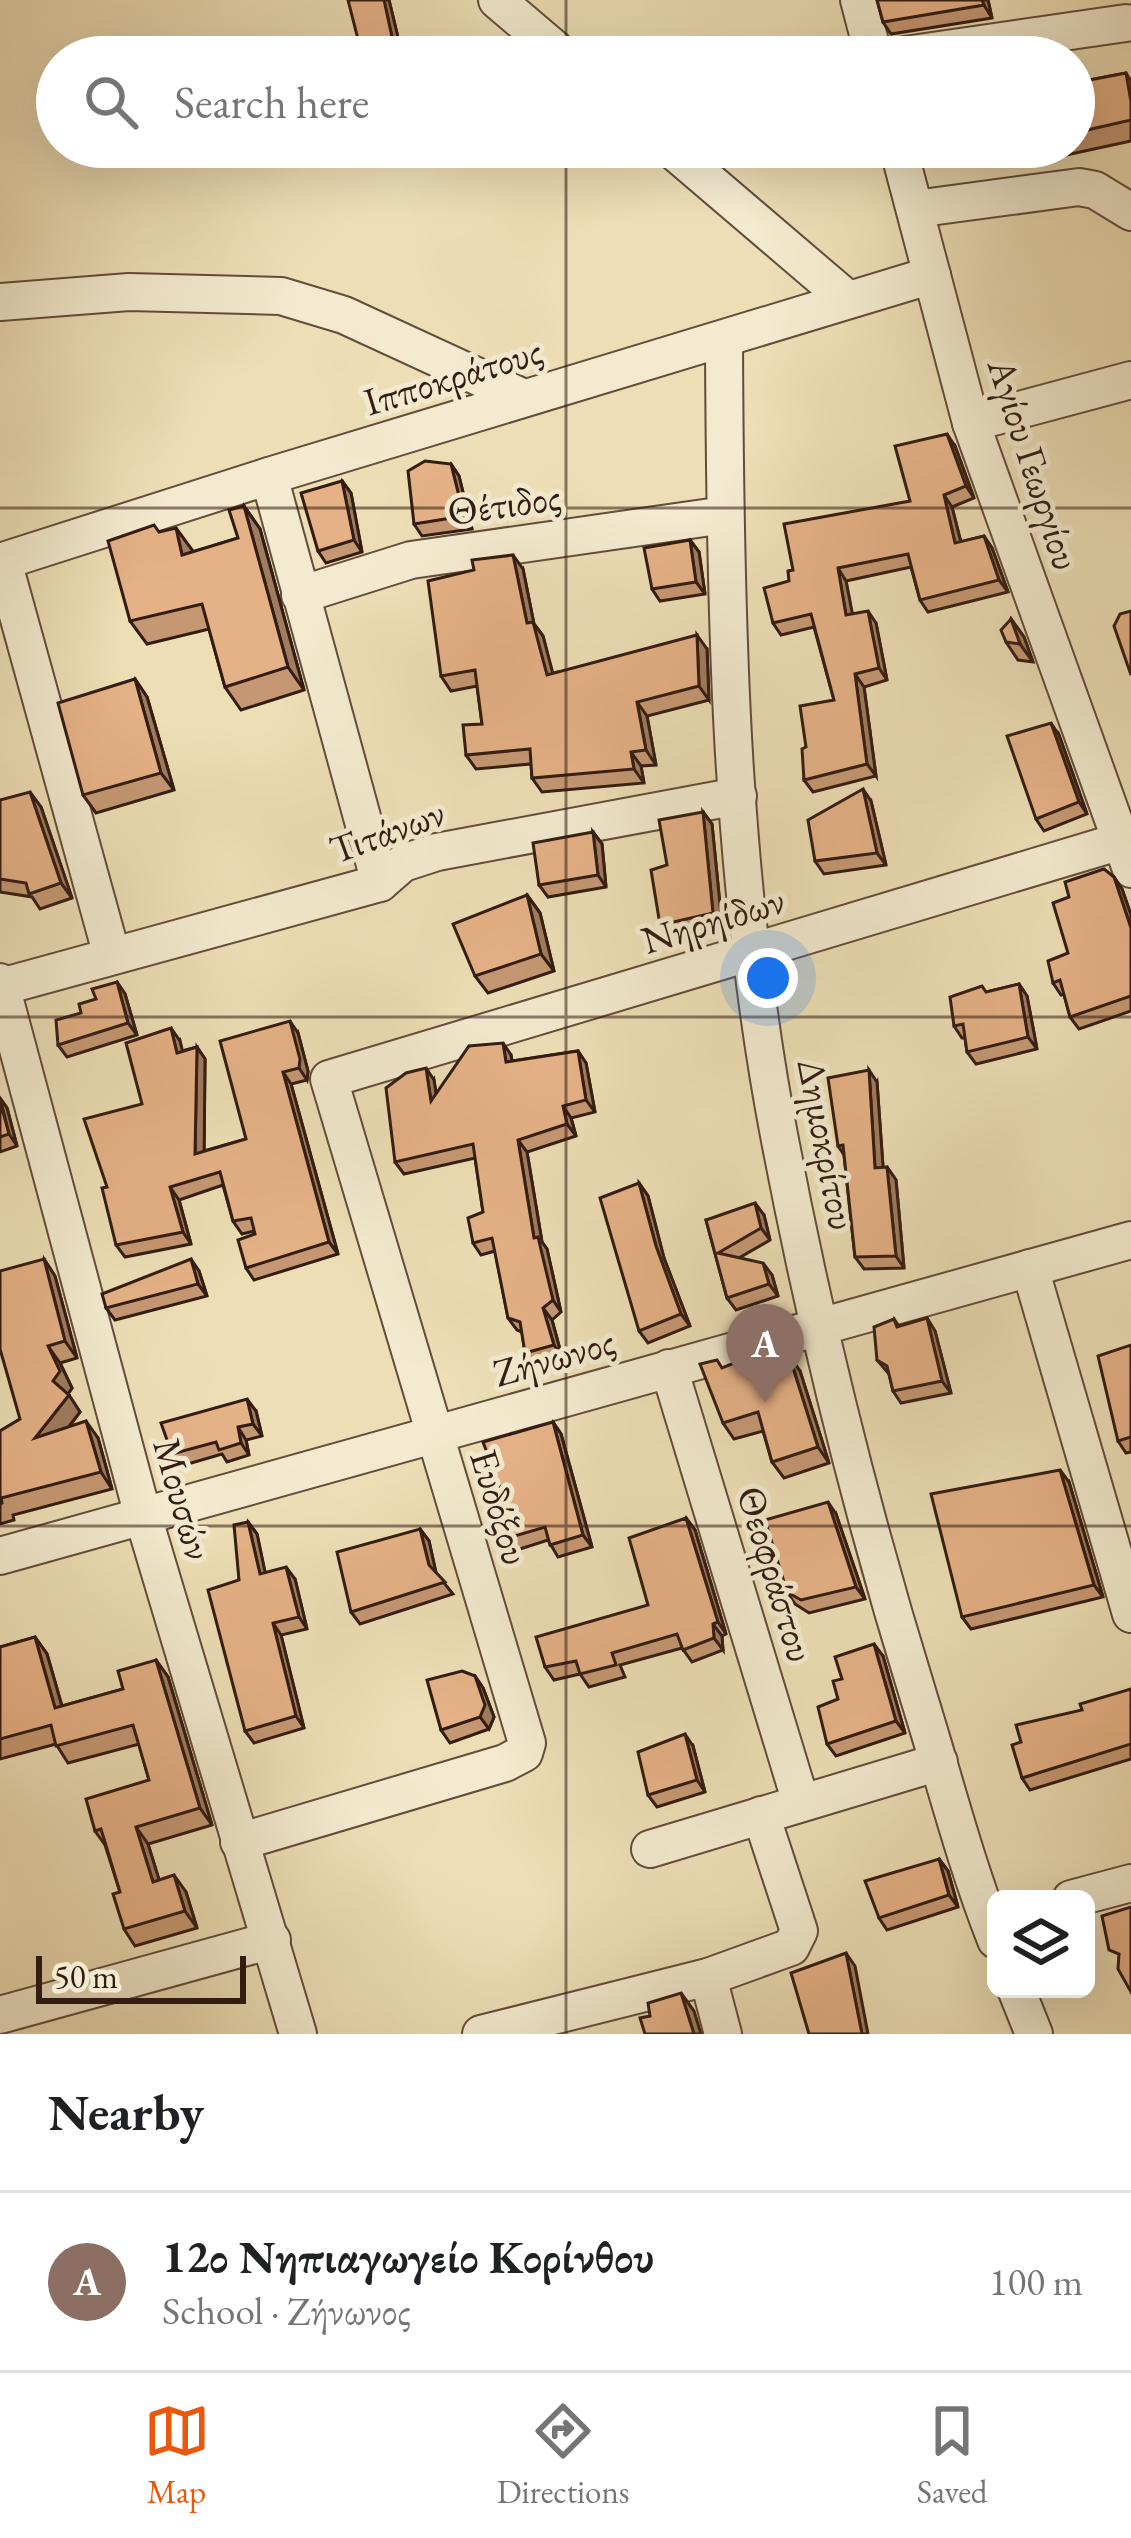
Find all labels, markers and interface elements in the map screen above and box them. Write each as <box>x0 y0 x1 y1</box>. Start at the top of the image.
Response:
search box <box>36 36 1095 168</box>
icon: search <box>78 69 144 135</box>
text: Search here <box>174 73 369 131</box>
street label: Ιπποκράτους <box>358 325 548 427</box>
street label: Αγίου Γεωργίου <box>975 351 1092 576</box>
street label: Θέτιδος <box>444 471 564 537</box>
street label: Τιτάνων <box>322 787 452 875</box>
street label: Νηρηίδων <box>635 874 791 966</box>
your location <box>738 948 798 1008</box>
street label: Δημοκρίτου <box>785 1054 869 1234</box>
pin: A <box>726 1304 804 1403</box>
street label: Ζήνωνος <box>487 1315 621 1399</box>
street label: Μουσών <box>141 1432 225 1566</box>
street label: Ευδόξου <box>458 1443 542 1571</box>
street label: Θεοφράστου <box>725 1480 827 1668</box>
map controls <box>987 1890 1095 1998</box>
button: layers <box>987 1890 1095 1998</box>
scale bar <box>36 1950 246 2003</box>
text: 50 m <box>54 1955 118 1998</box>
text: Nearby <box>48 2079 204 2145</box>
text: 12ο Νηπιαγωγείο Κορίνθου <box>162 2227 654 2285</box>
text: A <box>73 2256 101 2307</box>
text: 100 m <box>989 2256 1083 2307</box>
text: School · Ζήνωνος <box>162 2285 411 2336</box>
tab: Map <box>144 2398 210 2513</box>
tab: Directions <box>497 2398 630 2513</box>
tab: Saved <box>917 2398 987 2513</box>

